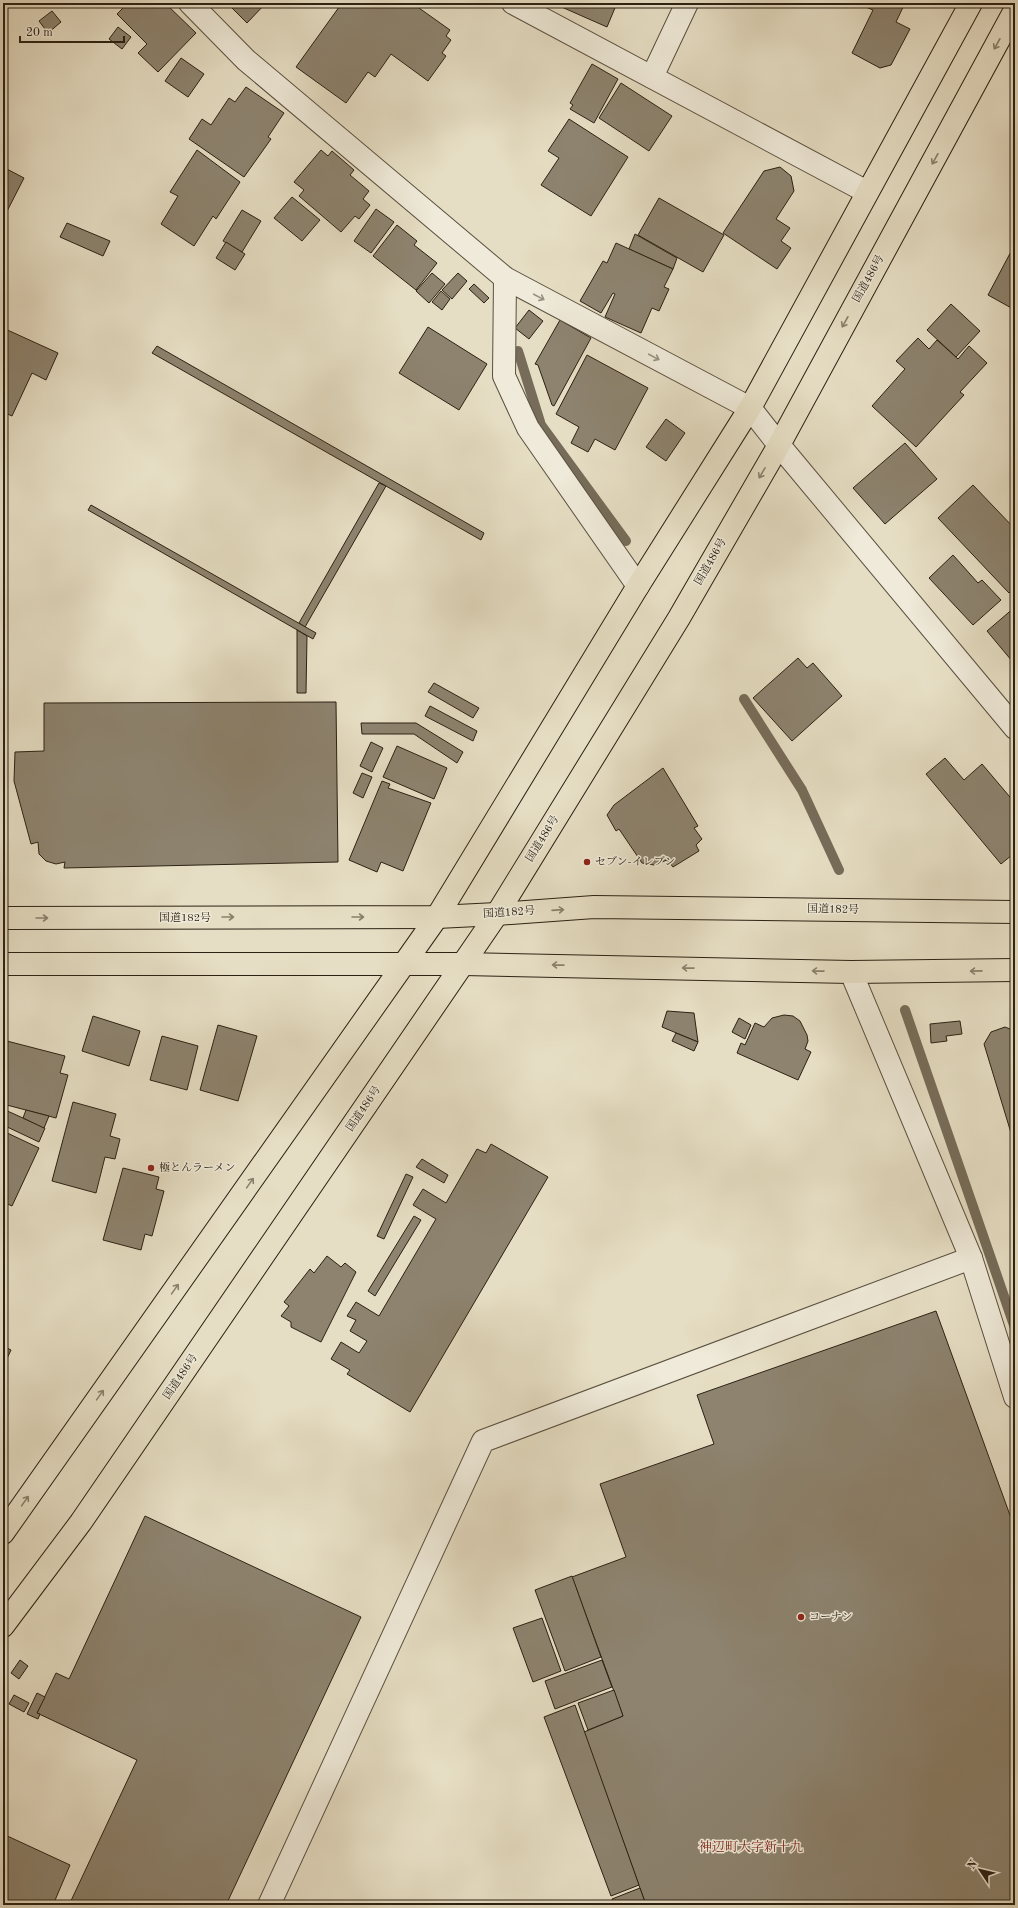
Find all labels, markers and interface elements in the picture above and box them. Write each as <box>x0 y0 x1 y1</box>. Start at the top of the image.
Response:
scale bar <box>20 18 124 44</box>
text: 20 m <box>26 27 53 39</box>
one-way arrow <box>992 38 1000 50</box>
one-way arrow <box>930 152 938 164</box>
street label: 国道486号 <box>850 253 886 304</box>
one-way arrow <box>533 293 545 301</box>
one-way arrow <box>841 316 849 328</box>
one-way arrow <box>648 354 660 362</box>
one-way arrow <box>758 466 766 478</box>
street label: 国道486号 <box>691 536 729 587</box>
street label: 国道486号 <box>523 813 561 864</box>
place label: セブン-イレブン <box>595 855 675 868</box>
marker: セブン-イレブン <box>582 857 592 867</box>
street label: 国道182号 <box>807 902 859 916</box>
street label: 国道182号 <box>482 904 535 920</box>
one-way arrow <box>551 906 564 913</box>
street label: 国道182号 <box>159 911 211 924</box>
one-way arrow <box>221 913 234 921</box>
one-way arrow <box>351 913 364 921</box>
one-way arrow <box>35 914 48 922</box>
one-way arrow <box>552 961 565 969</box>
one-way arrow <box>682 964 695 972</box>
one-way arrow <box>970 967 983 975</box>
one-way arrow <box>812 968 825 975</box>
street label: 国道486号 <box>343 1083 383 1134</box>
place label: 極とんラーメン <box>159 1161 235 1174</box>
marker: 極とんラーメン <box>146 1163 156 1173</box>
one-way arrow <box>246 1177 254 1188</box>
one-way arrow <box>171 1284 179 1295</box>
street label: 国道486号 <box>160 1351 200 1402</box>
one-way arrow <box>96 1390 104 1401</box>
one-way arrow <box>21 1496 30 1507</box>
place label: コーナン <box>809 1611 852 1623</box>
marker: コーナン <box>796 1612 806 1622</box>
district label: 神辺町大字新十九 <box>699 1840 803 1854</box>
north arrow <box>960 1850 1000 1890</box>
text: N <box>966 1858 980 1872</box>

